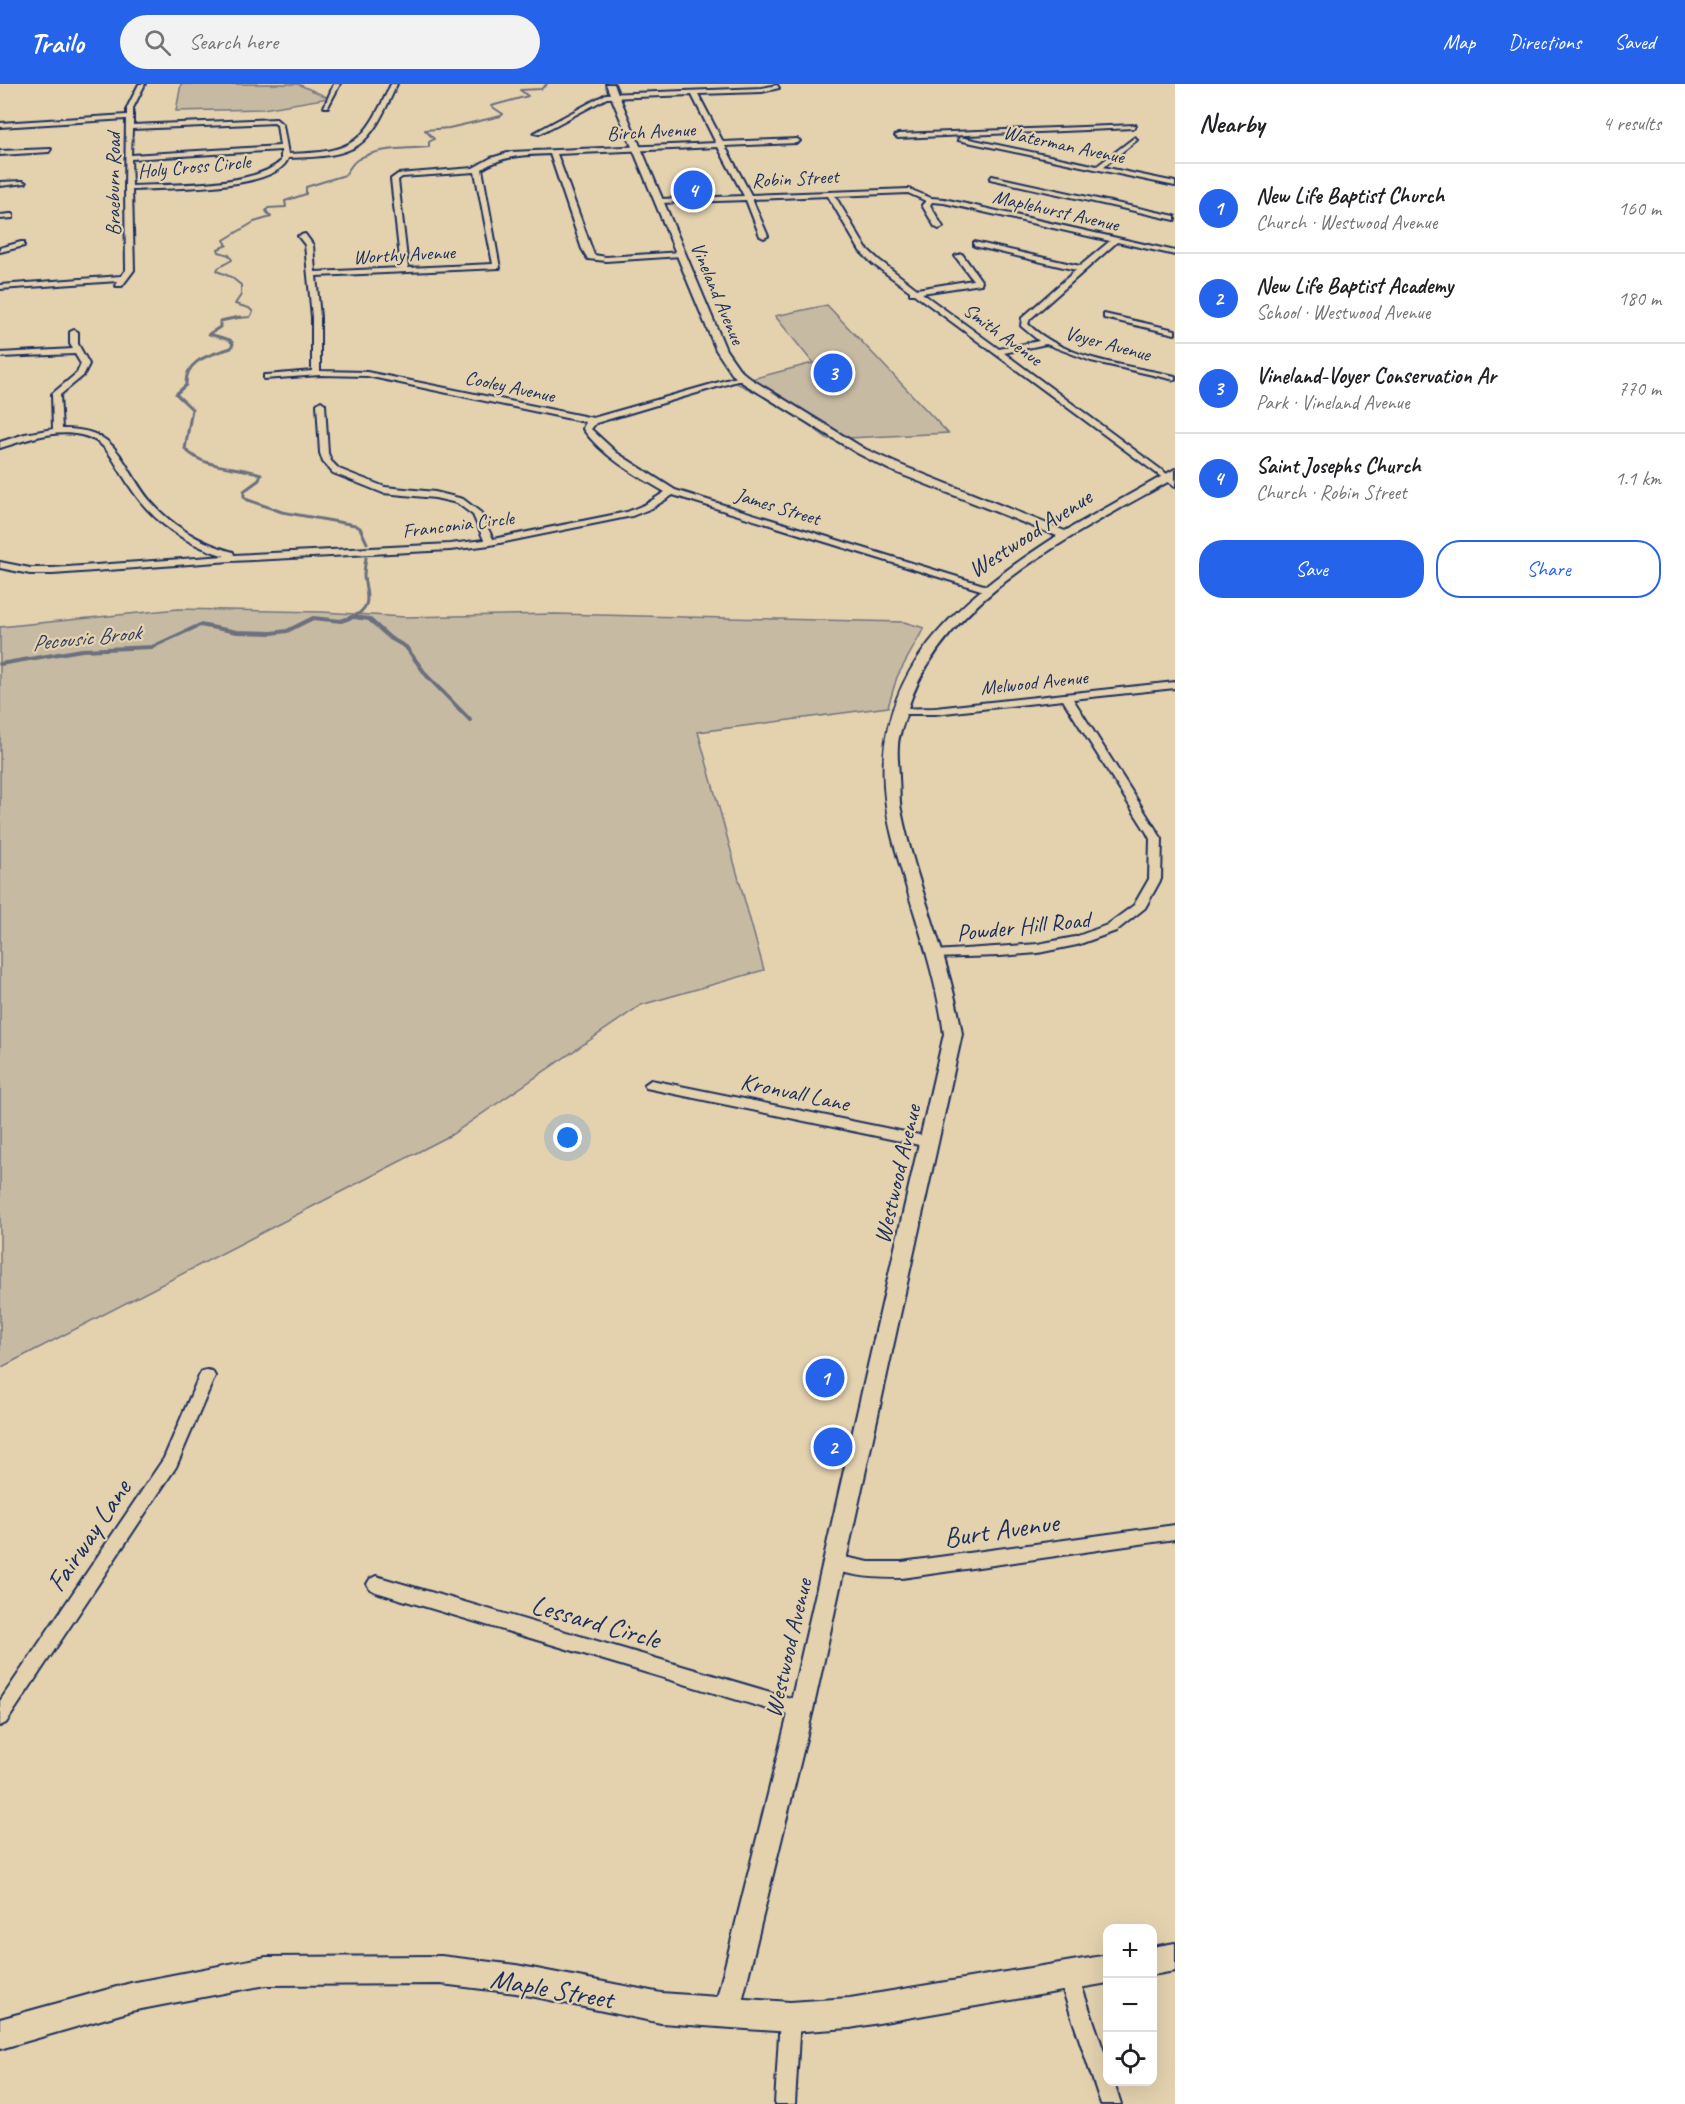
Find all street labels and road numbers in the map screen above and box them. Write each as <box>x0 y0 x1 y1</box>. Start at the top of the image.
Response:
street label: Birch Avenue <box>606 117 697 146</box>
street label: Waterman Avenue <box>1001 120 1128 170</box>
street label: Braeburn Road <box>101 129 126 236</box>
street label: Holy Cross Circle <box>137 149 253 184</box>
street label: Robin Street <box>751 164 842 193</box>
street label: Maplehurst Avenue <box>990 184 1123 237</box>
street label: Vineland Avenue <box>685 238 751 349</box>
street label: Worthy Avenue <box>352 239 457 270</box>
street label: Smith Avenue <box>958 297 1048 372</box>
street label: Voyer Avenue <box>1062 320 1155 367</box>
street label: Cooley Avenue <box>463 365 559 409</box>
street label: James Street <box>732 481 825 532</box>
street label: Westwood Avenue <box>963 481 1099 584</box>
street label: Franconia Circle <box>401 505 517 544</box>
street label: Melwood Avenue <box>979 664 1090 701</box>
street label: Powder Hill Road <box>955 904 1095 948</box>
street label: Kronvall Lane <box>738 1066 854 1119</box>
street label: Westwood Avenue <box>866 1100 928 1246</box>
street label: Fairway Lane <box>38 1471 140 1598</box>
street label: Burt Avenue <box>941 1504 1063 1555</box>
street label: Westwood Avenue <box>757 1574 819 1720</box>
street label: Lessard Circle <box>528 1586 666 1657</box>
street label: Maple Street <box>488 1960 619 2017</box>

